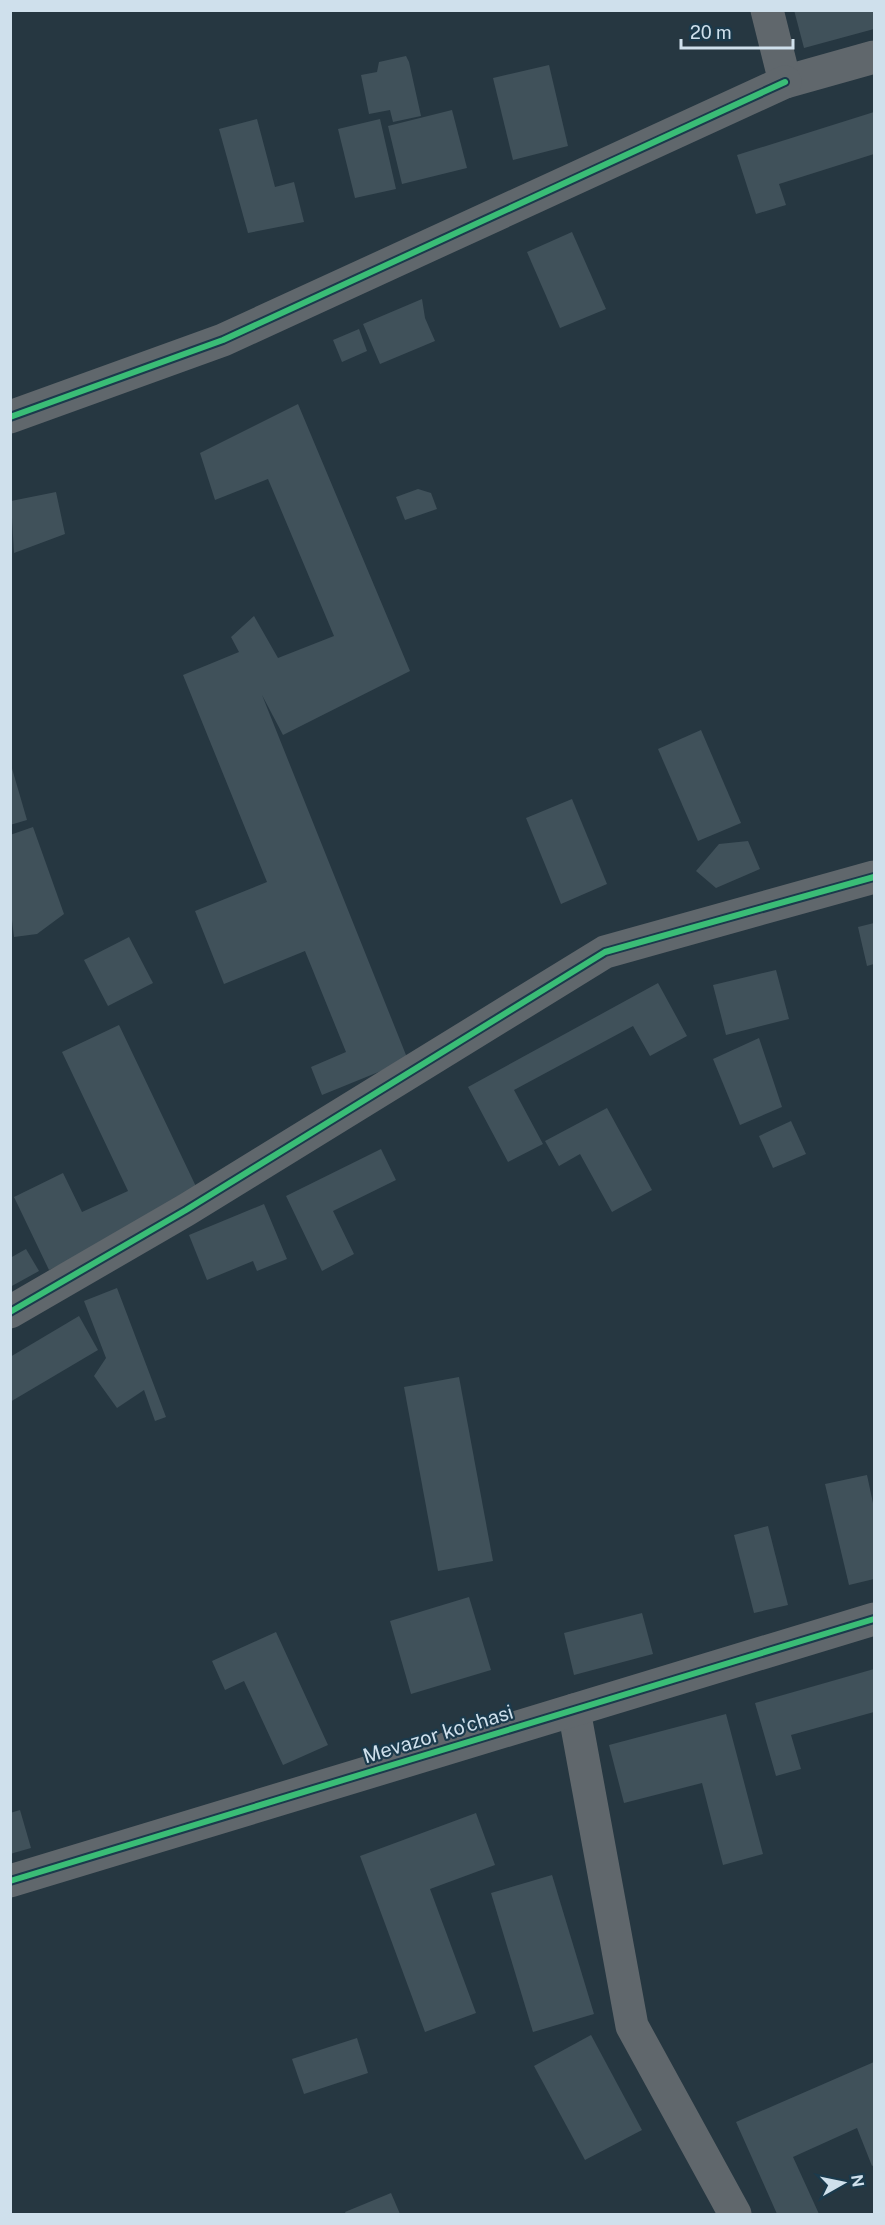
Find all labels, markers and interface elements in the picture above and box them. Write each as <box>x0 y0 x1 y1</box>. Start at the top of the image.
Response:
scale bar <box>681 12 794 50</box>
text: 20 m <box>690 22 732 43</box>
street label: Mevazor ko'chasi <box>360 1700 516 1768</box>
north arrow <box>813 2153 873 2213</box>
text: N <box>847 2173 868 2188</box>

